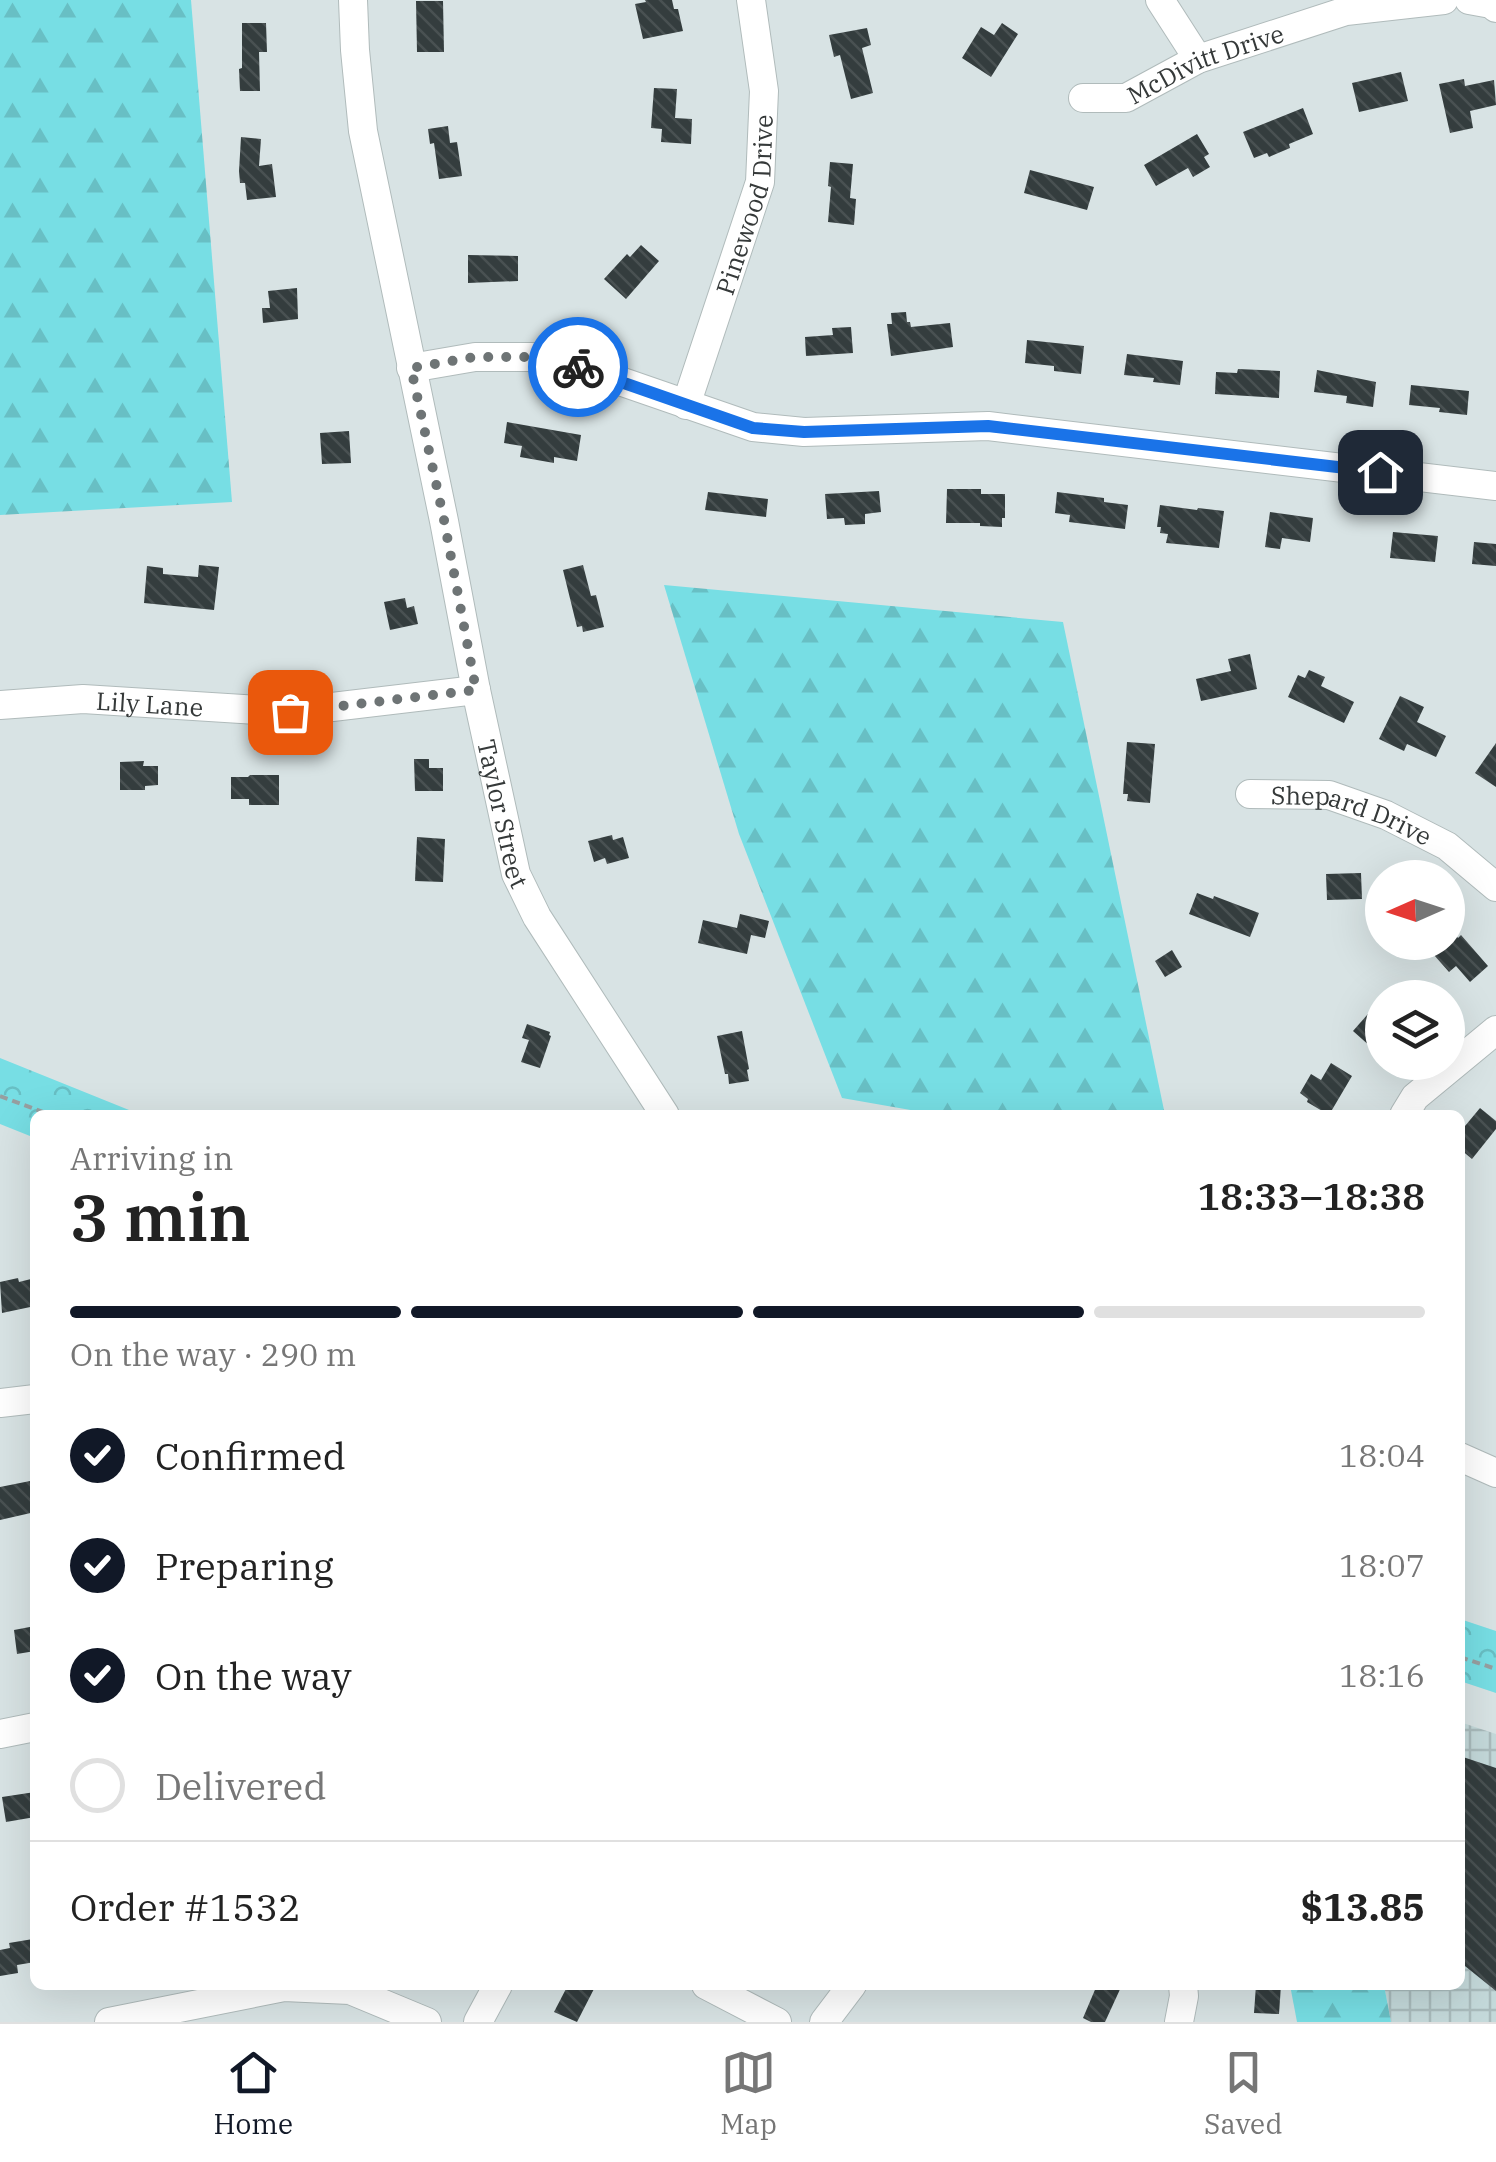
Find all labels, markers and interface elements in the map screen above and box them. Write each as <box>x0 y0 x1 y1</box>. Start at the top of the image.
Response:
street label: McDivitt Drive <box>1121 16 1288 111</box>
street label: Pinewood Drive <box>707 114 779 299</box>
courier <box>528 317 628 417</box>
icon: bike <box>551 340 606 395</box>
pin <box>1338 430 1423 515</box>
icon: home <box>1353 445 1408 500</box>
pin <box>248 670 333 755</box>
street label: Lily Lane <box>95 683 204 723</box>
icon: bag <box>263 685 318 740</box>
street label: Taylor Street <box>471 736 537 893</box>
street label: Shepard Drive <box>1271 778 1438 852</box>
north arrow <box>1365 860 1465 960</box>
map controls <box>1365 860 1465 1080</box>
button: layers <box>1365 980 1465 1080</box>
text: Arriving in <box>70 1137 233 1179</box>
text: 18:33–18:38 <box>1198 1171 1425 1220</box>
text: 3 min <box>70 1174 251 1259</box>
text: On the way · 290 m <box>70 1333 356 1375</box>
icon: check <box>70 1428 125 1483</box>
text: Confirmed <box>155 1431 346 1480</box>
text: 18:04 <box>1339 1434 1425 1476</box>
icon: check <box>70 1538 125 1593</box>
text: Preparing <box>155 1541 334 1590</box>
text: 18:07 <box>1339 1544 1425 1586</box>
icon: check <box>70 1648 125 1703</box>
text: On the way <box>155 1651 352 1700</box>
text: 18:16 <box>1339 1654 1425 1696</box>
text: Delivered <box>155 1761 327 1810</box>
text: Order #1532 <box>70 1882 301 1931</box>
text: $13.85 <box>1300 1882 1425 1931</box>
tab: Home <box>214 2045 293 2142</box>
tab: Map <box>720 2045 777 2142</box>
tab: Saved <box>1204 2045 1282 2142</box>

